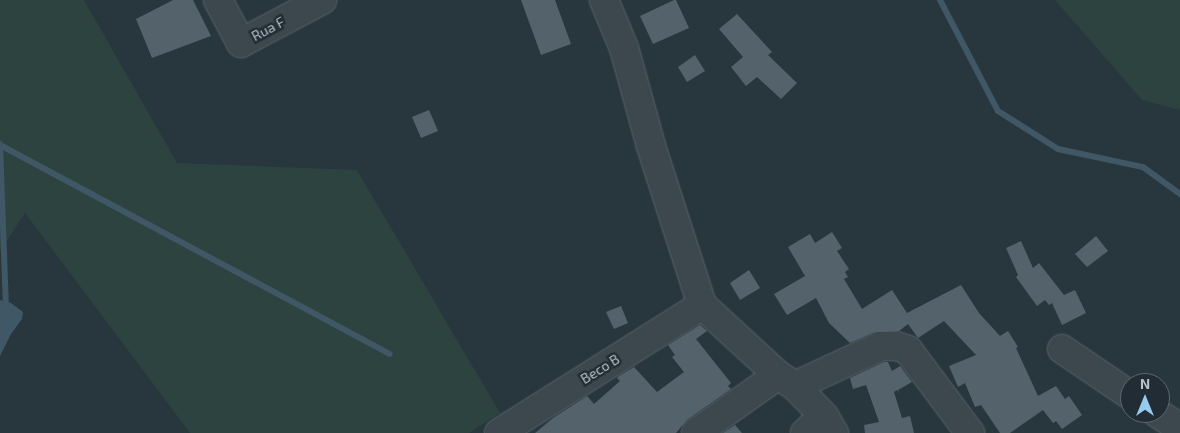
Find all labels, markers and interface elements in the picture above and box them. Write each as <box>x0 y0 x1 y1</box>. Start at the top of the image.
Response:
street label: Rua F <box>249 13 287 45</box>
street label: Beco B <box>577 351 623 387</box>
north arrow <box>1120 373 1170 423</box>
text: N <box>1140 375 1150 392</box>

